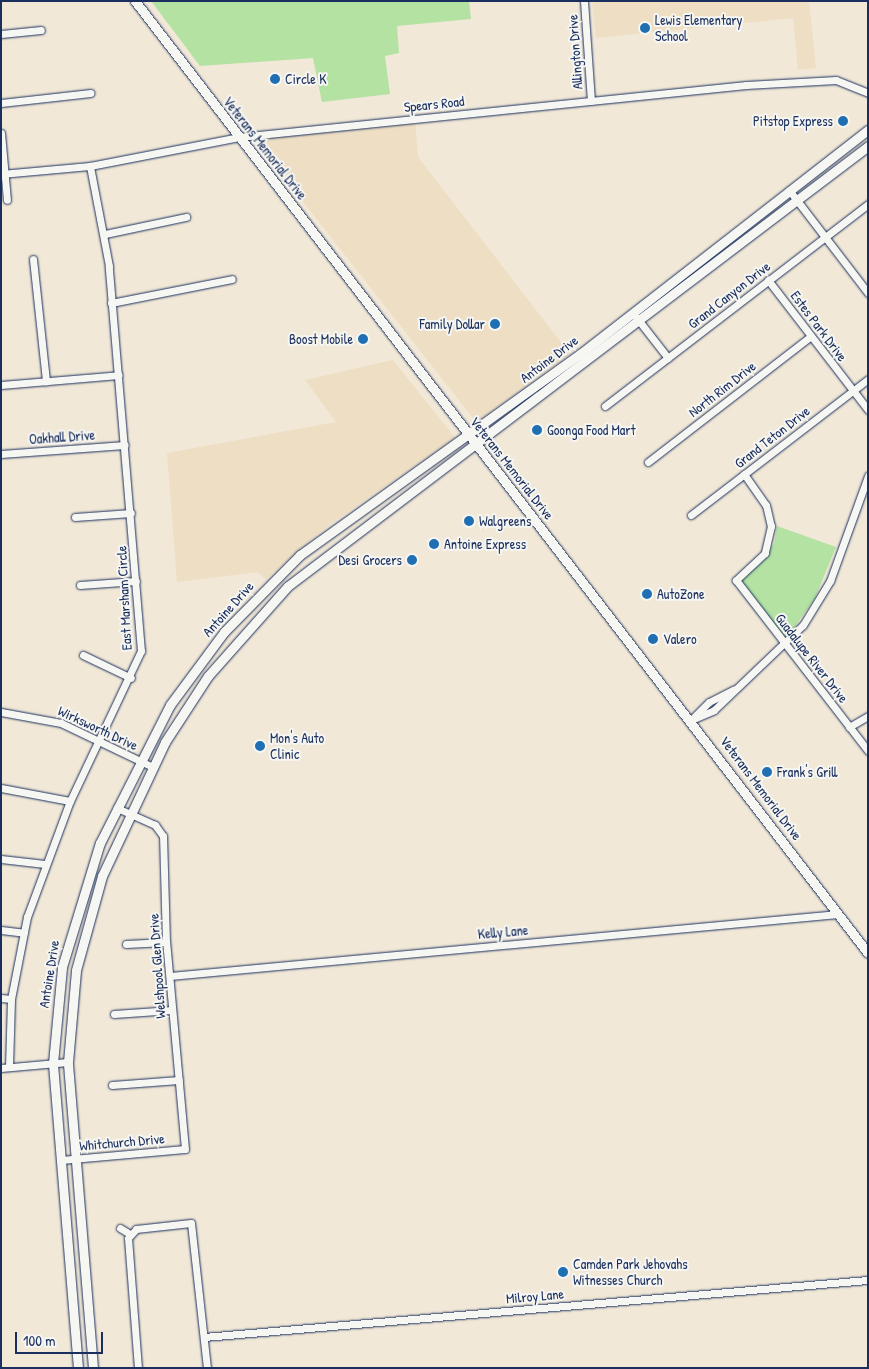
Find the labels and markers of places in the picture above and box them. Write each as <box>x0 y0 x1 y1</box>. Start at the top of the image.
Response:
place label: Lewis Elementary School <box>655 12 743 44</box>
marker: Lewis Elementary School <box>639 22 651 34</box>
place label: Circle K <box>285 71 326 87</box>
marker: Circle K <box>269 73 281 85</box>
place label: Pitstop Express <box>753 113 833 129</box>
marker: Pitstop Express <box>837 115 849 127</box>
place label: Family Dollar <box>420 316 485 332</box>
marker: Family Dollar <box>489 318 501 330</box>
place label: Boost Mobile <box>289 331 353 347</box>
marker: Boost Mobile <box>357 333 369 345</box>
place label: Goonga Food Mart <box>547 422 636 438</box>
marker: Goonga Food Mart <box>531 424 543 436</box>
place label: Walgreens <box>479 513 531 529</box>
marker: Walgreens <box>463 515 475 527</box>
place label: Antoine Express <box>444 536 526 552</box>
marker: Antoine Express <box>428 538 440 550</box>
place label: Desi Grocers <box>338 552 402 568</box>
marker: Desi Grocers <box>406 554 418 566</box>
place label: AutoZone <box>657 586 705 602</box>
marker: AutoZone <box>641 588 653 600</box>
place label: Valero <box>663 631 697 647</box>
marker: Valero <box>647 633 659 645</box>
place label: Mon's Auto Clinic <box>270 730 324 762</box>
marker: Mon's Auto Clinic <box>254 740 266 752</box>
place label: Frank's Grill <box>777 764 837 780</box>
marker: Frank's Grill <box>761 766 773 778</box>
place label: Camden Park Jehovahs Witnesses Church <box>573 1256 688 1288</box>
marker: Camden Park Jehovahs Witnesses Church <box>557 1266 569 1278</box>

